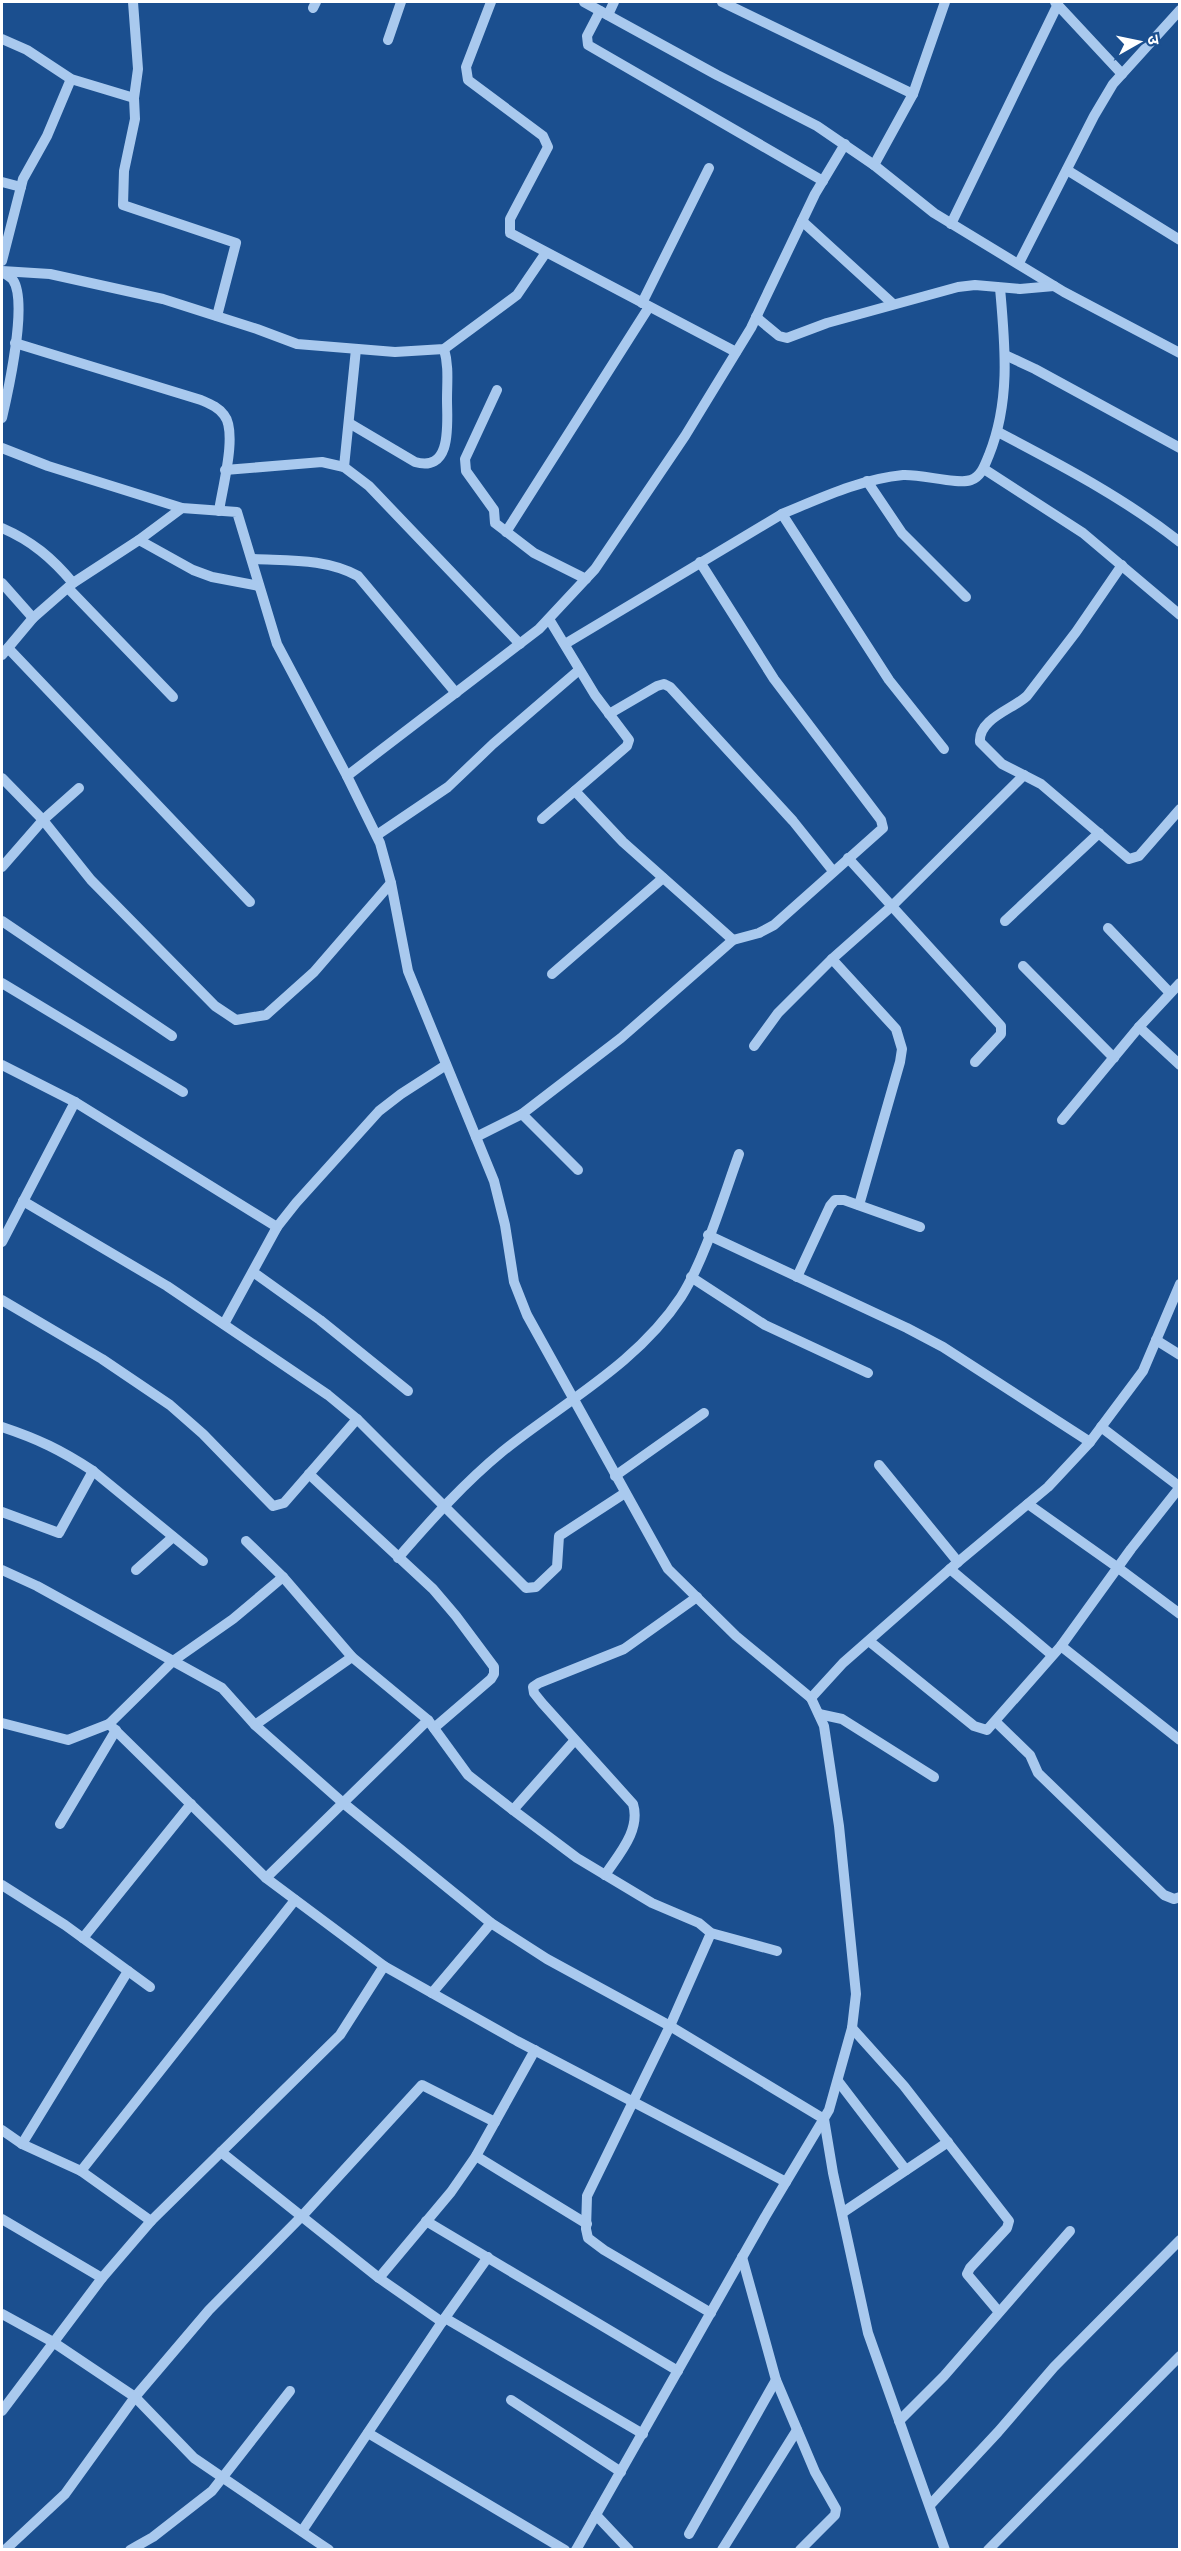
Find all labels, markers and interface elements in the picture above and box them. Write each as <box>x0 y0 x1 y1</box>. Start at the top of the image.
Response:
north arrow <box>1109 12 1169 72</box>
text: उ <box>1141 34 1163 47</box>

